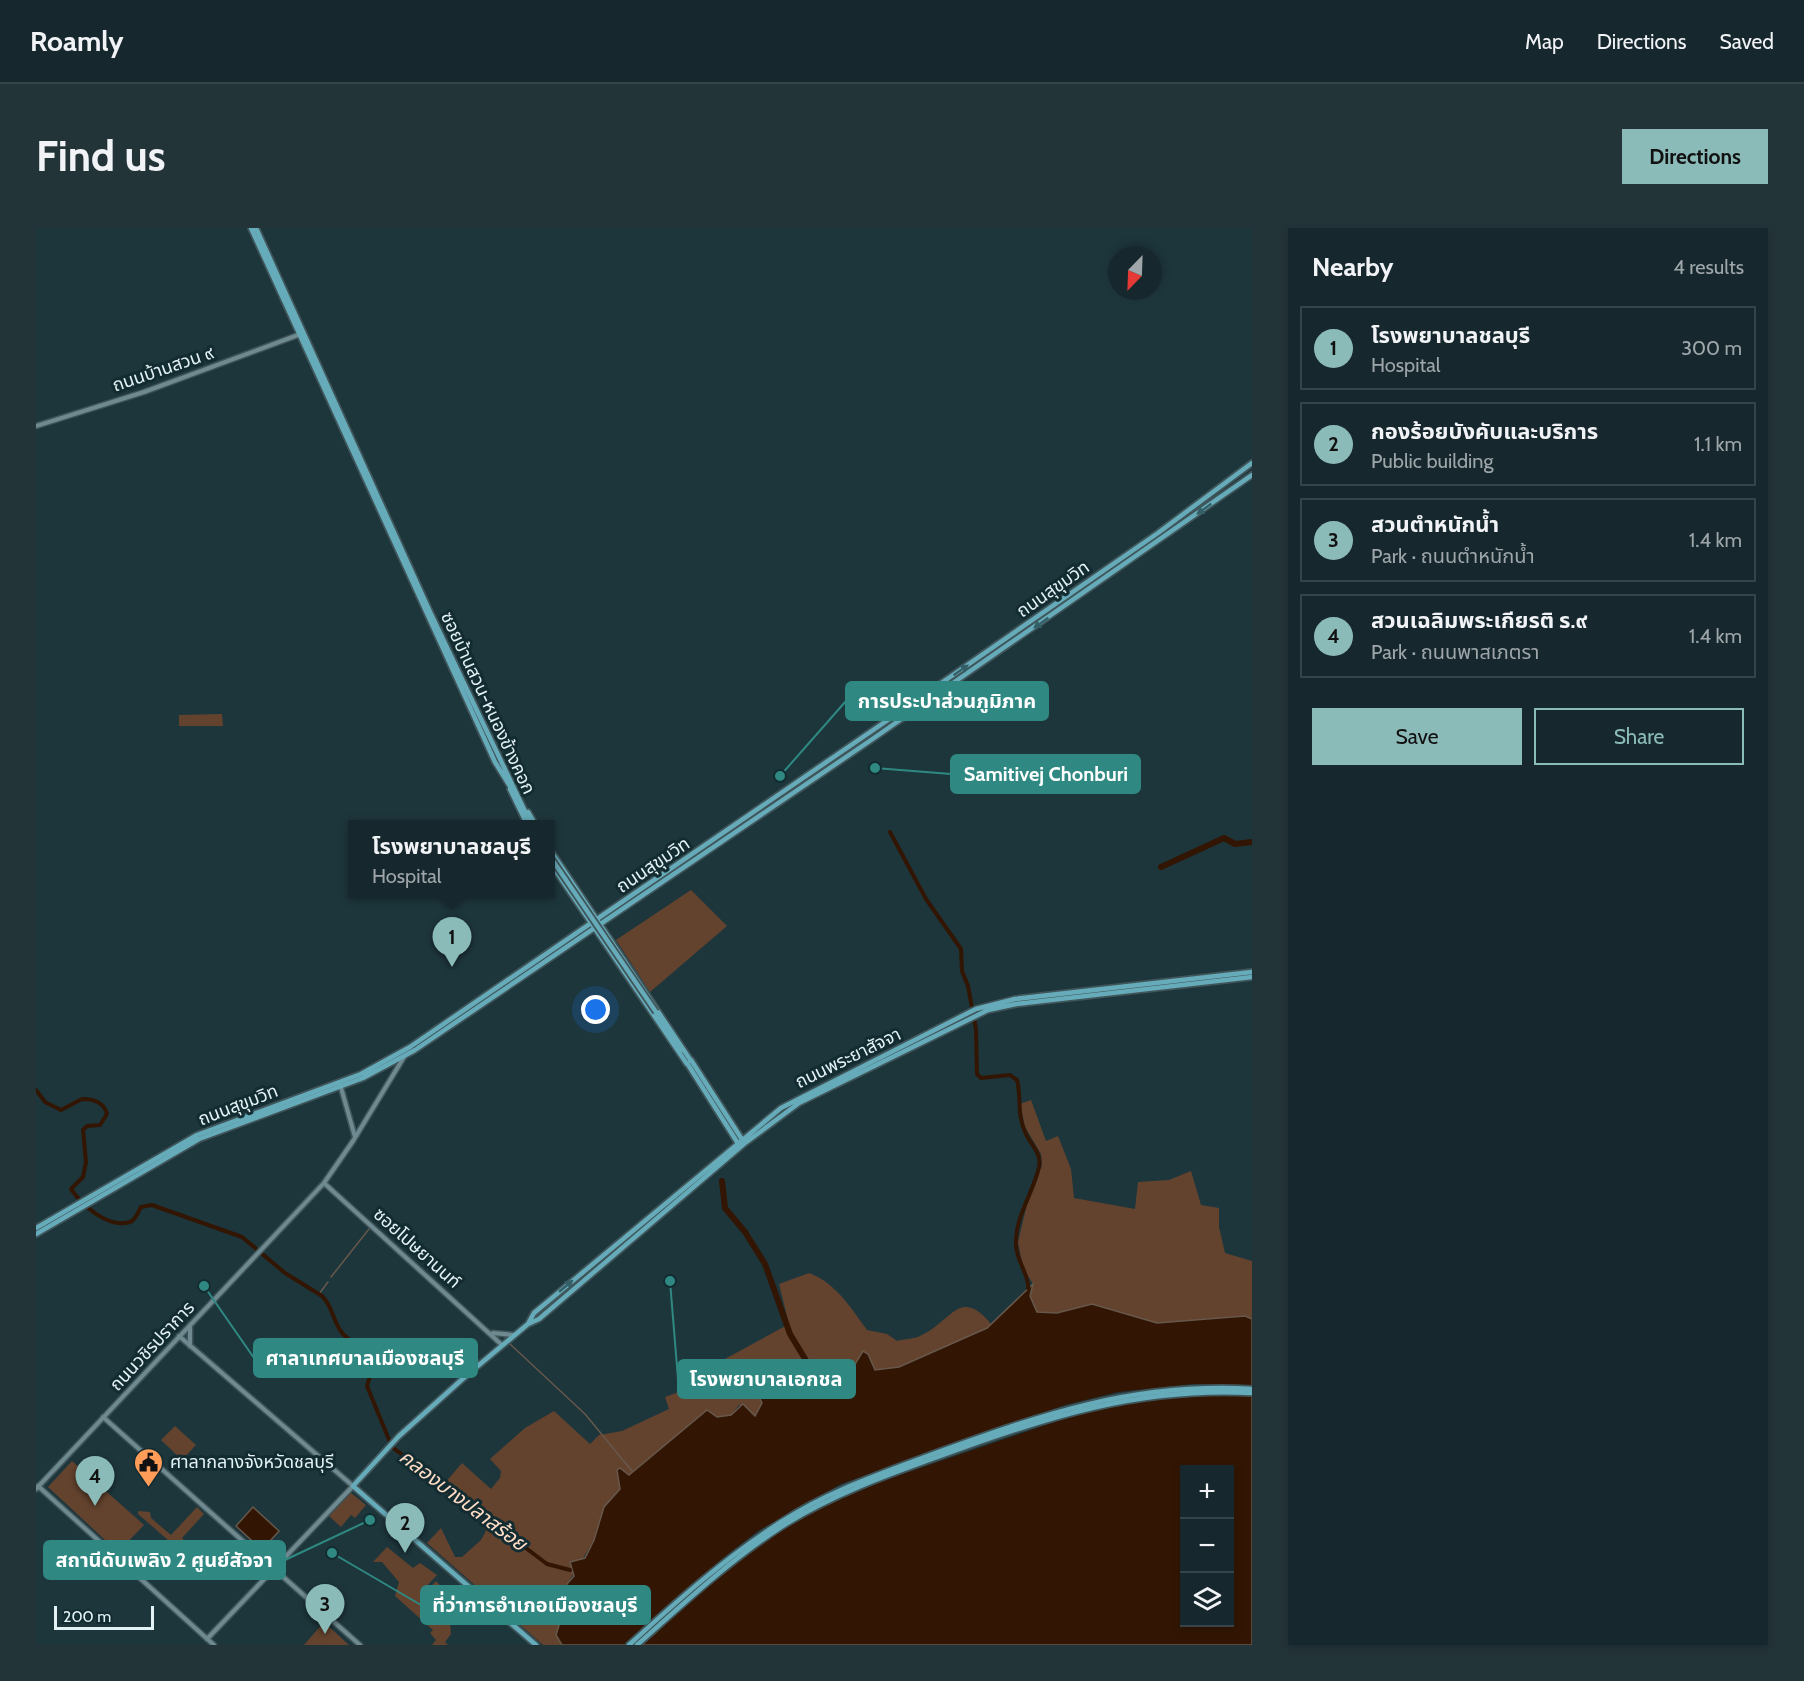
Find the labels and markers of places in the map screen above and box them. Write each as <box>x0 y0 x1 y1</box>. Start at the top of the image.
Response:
callout: การประปาส่วนภูมิภาค <box>846 682 1048 720</box>
callout: Samitivej Chonburi <box>951 755 1140 793</box>
pin: 1 <box>432 918 472 967</box>
callout: ศาลาเทศบาลเมืองชลบุรี <box>254 1339 477 1377</box>
callout: โรงพยาบาลเอกชล <box>678 1360 855 1398</box>
public building icon: ศาลากลางจังหวัดชลบุรี <box>133 1446 165 1488</box>
place label: ศาลากลางจังหวัดชลบุรี <box>170 1451 334 1473</box>
pin: 4 <box>76 1456 114 1506</box>
pin: 2 <box>386 1504 424 1553</box>
callout: สถานีดับเพลิง 2 ศูนย์สัจจา <box>44 1541 285 1579</box>
pin: 3 <box>306 1584 344 1634</box>
callout: ที่ว่าการอำเภอเมืองชลบุรี <box>421 1586 650 1624</box>

